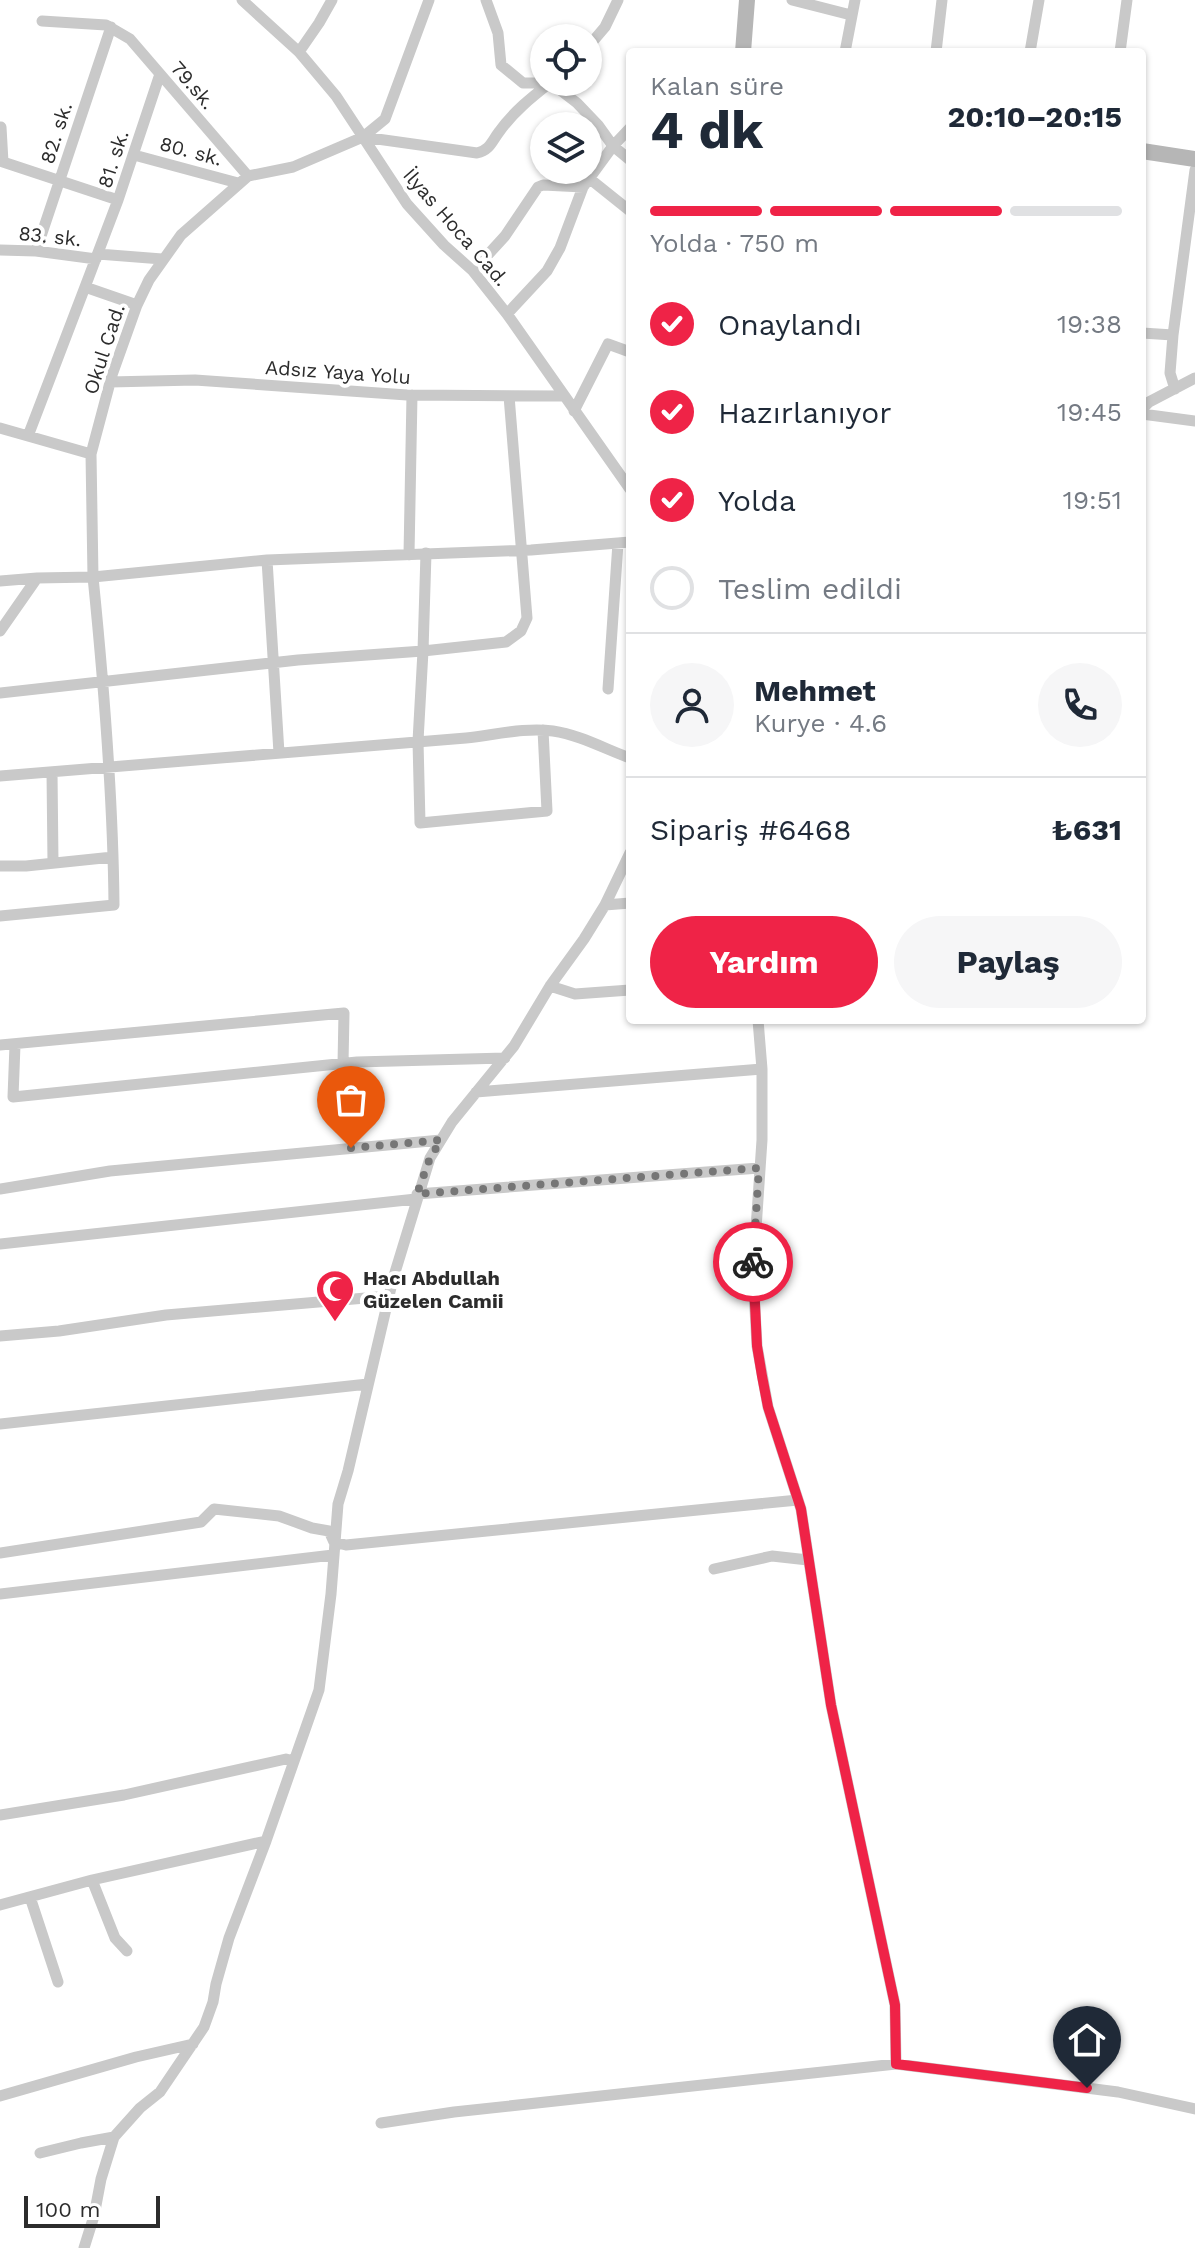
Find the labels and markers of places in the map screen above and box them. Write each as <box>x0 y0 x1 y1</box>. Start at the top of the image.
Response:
pin <box>317 1066 385 1148</box>
place label: Hacı Abdullah Güzelen Camii <box>363 1266 504 1313</box>
mosque icon: Hacı Abdullah Güzelen Camii <box>314 1268 356 1323</box>
pin <box>1053 2006 1121 2088</box>

